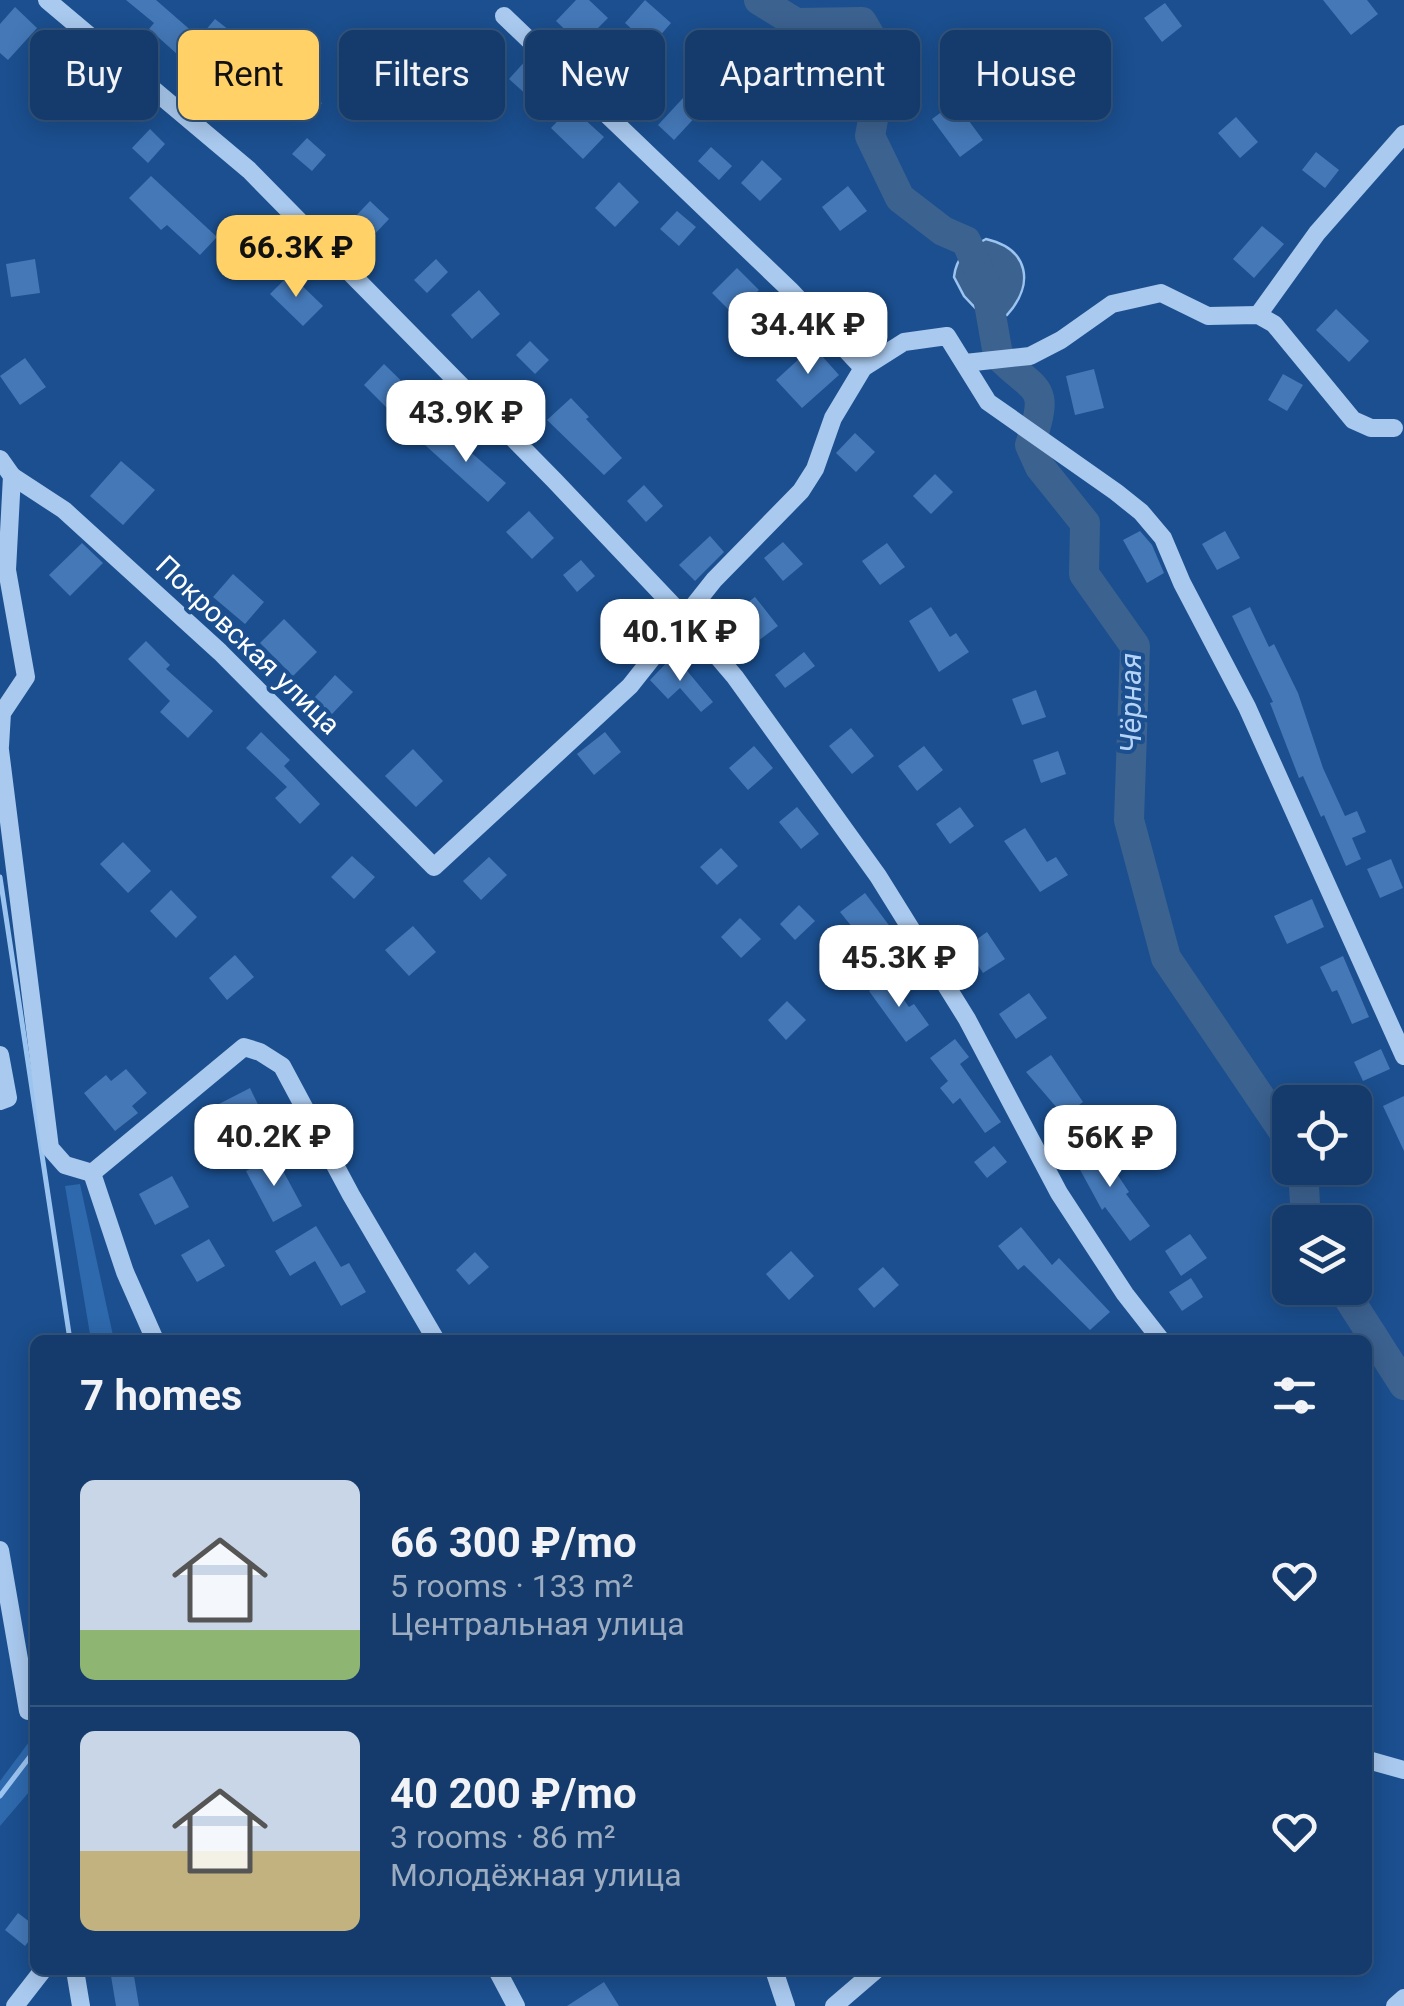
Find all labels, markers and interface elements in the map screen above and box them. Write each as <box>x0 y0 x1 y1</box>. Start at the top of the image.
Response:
chip: Buy <box>30 30 158 120</box>
chip: Rent <box>178 30 319 120</box>
chip: Filters <box>339 30 505 120</box>
chip: New <box>525 30 665 120</box>
chip: Apartment <box>685 30 920 120</box>
chip: House <box>940 30 1111 120</box>
pin: 66.3K ₽ <box>204 215 388 300</box>
text: 66.3K ₽ <box>238 228 354 266</box>
pin: 34.4K ₽ <box>716 292 900 377</box>
text: 34.4K ₽ <box>750 305 866 343</box>
pin: 43.9K ₽ <box>374 380 558 465</box>
text: 43.9K ₽ <box>408 393 524 431</box>
street label: Покровская улица <box>149 549 347 741</box>
pin: 40.1K ₽ <box>588 599 772 684</box>
text: 40.1K ₽ <box>622 612 738 650</box>
water label: Чёрная <box>1113 653 1148 753</box>
pin: 45.3K ₽ <box>807 925 991 1010</box>
text: 45.3K ₽ <box>841 938 957 976</box>
map controls <box>1272 1085 1372 1305</box>
button: locate <box>1272 1085 1372 1185</box>
pin: 40.2K ₽ <box>182 1104 366 1189</box>
pin: 56K ₽ <box>1040 1105 1180 1190</box>
text: 40.2K ₽ <box>216 1117 332 1155</box>
text: 56K ₽ <box>1066 1118 1154 1156</box>
button: layers <box>1272 1205 1372 1305</box>
icon: filters <box>1267 1368 1322 1423</box>
text: 7 homes <box>80 1371 242 1420</box>
text: 66 300 ₽/mo <box>390 1518 637 1567</box>
icon: home <box>160 1520 280 1640</box>
icon: heart <box>1267 1553 1322 1608</box>
text: 5 rooms · 133 m² <box>390 1567 633 1605</box>
text: Центральная улица <box>390 1605 685 1643</box>
text: 40 200 ₽/mo <box>390 1769 637 1818</box>
icon: home <box>160 1771 280 1891</box>
icon: heart <box>1267 1804 1322 1859</box>
text: 3 rooms · 86 m² <box>390 1818 615 1856</box>
text: Молодёжная улица <box>390 1856 682 1894</box>

